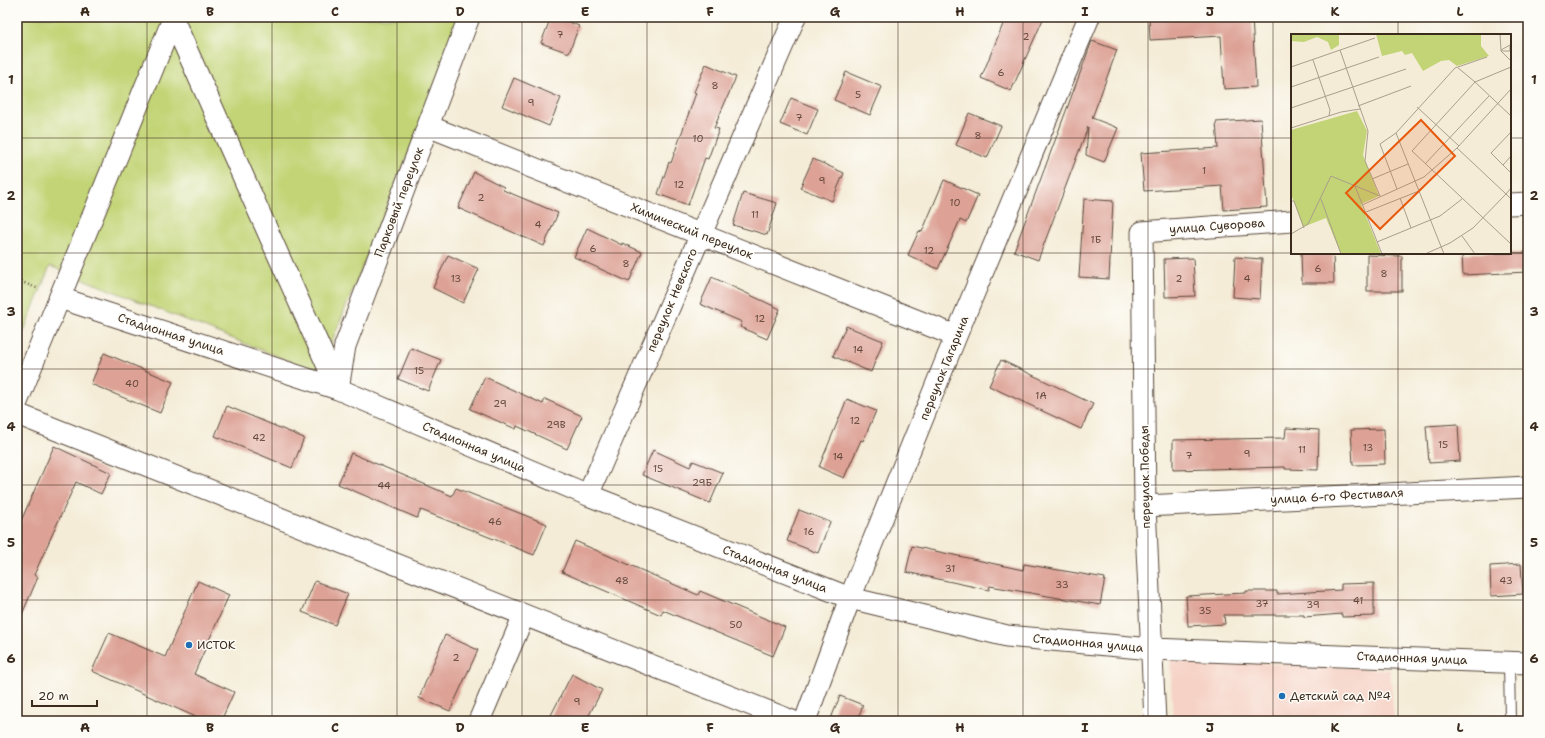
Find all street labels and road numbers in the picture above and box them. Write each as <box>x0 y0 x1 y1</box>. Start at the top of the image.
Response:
street label: Парковый переулок <box>371 144 428 259</box>
street label: Химический переулок <box>628 199 756 263</box>
street label: улица Суворова <box>1169 215 1266 237</box>
street label: переулок Невского <box>643 246 701 354</box>
street label: Стадионная улица <box>116 309 227 359</box>
street label: переулок Гагарина <box>916 313 972 423</box>
street label: Стадионная улица <box>420 418 529 476</box>
street label: переулок Победы <box>1136 425 1154 529</box>
street label: улица 6-го Фестиваля <box>1270 485 1404 507</box>
street label: Стадионная улица <box>720 542 830 597</box>
street label: Стадионная улица <box>1032 630 1144 656</box>
street label: Стадионная улица <box>1356 648 1468 668</box>

